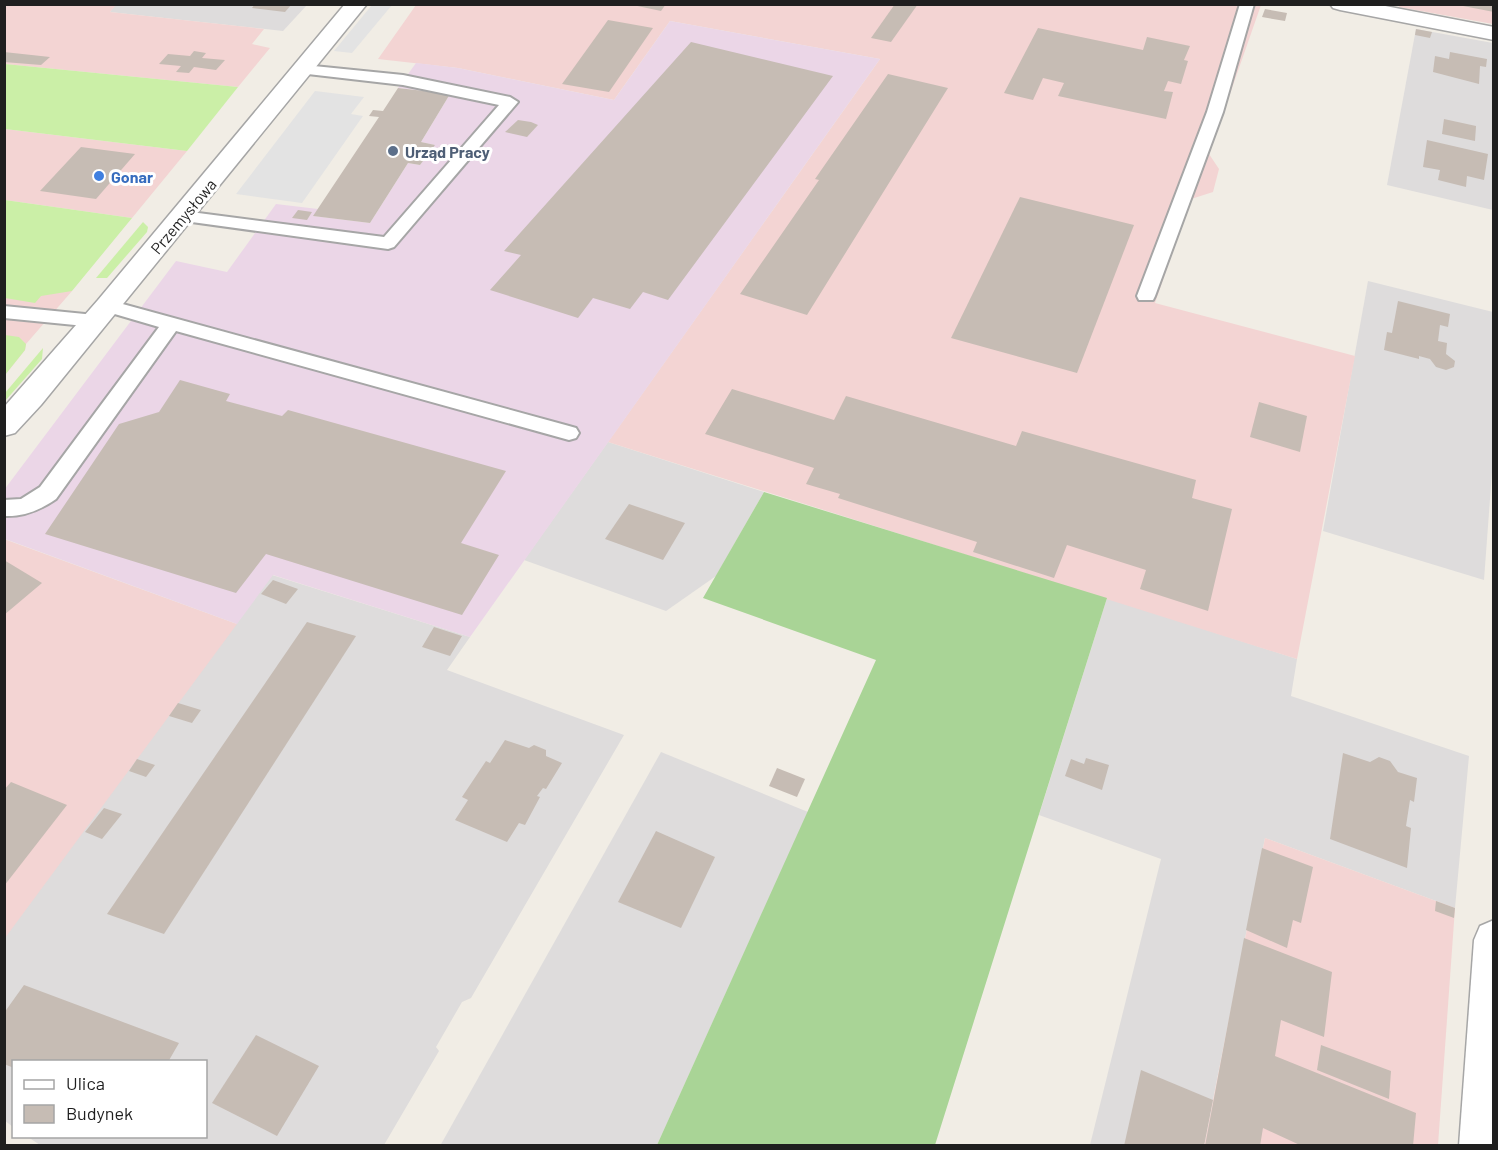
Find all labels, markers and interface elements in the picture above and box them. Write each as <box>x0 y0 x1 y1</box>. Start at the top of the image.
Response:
place label: Urząd Pracy <box>405 142 490 161</box>
marker: Urząd Pracy <box>386 144 400 158</box>
place label: Gonar <box>111 167 153 186</box>
marker: Gonar <box>92 169 106 183</box>
street label: Przemysłowa <box>146 175 220 257</box>
legend <box>12 1060 207 1138</box>
text: Ulica <box>66 1072 105 1094</box>
text: Budynek <box>66 1102 133 1124</box>

